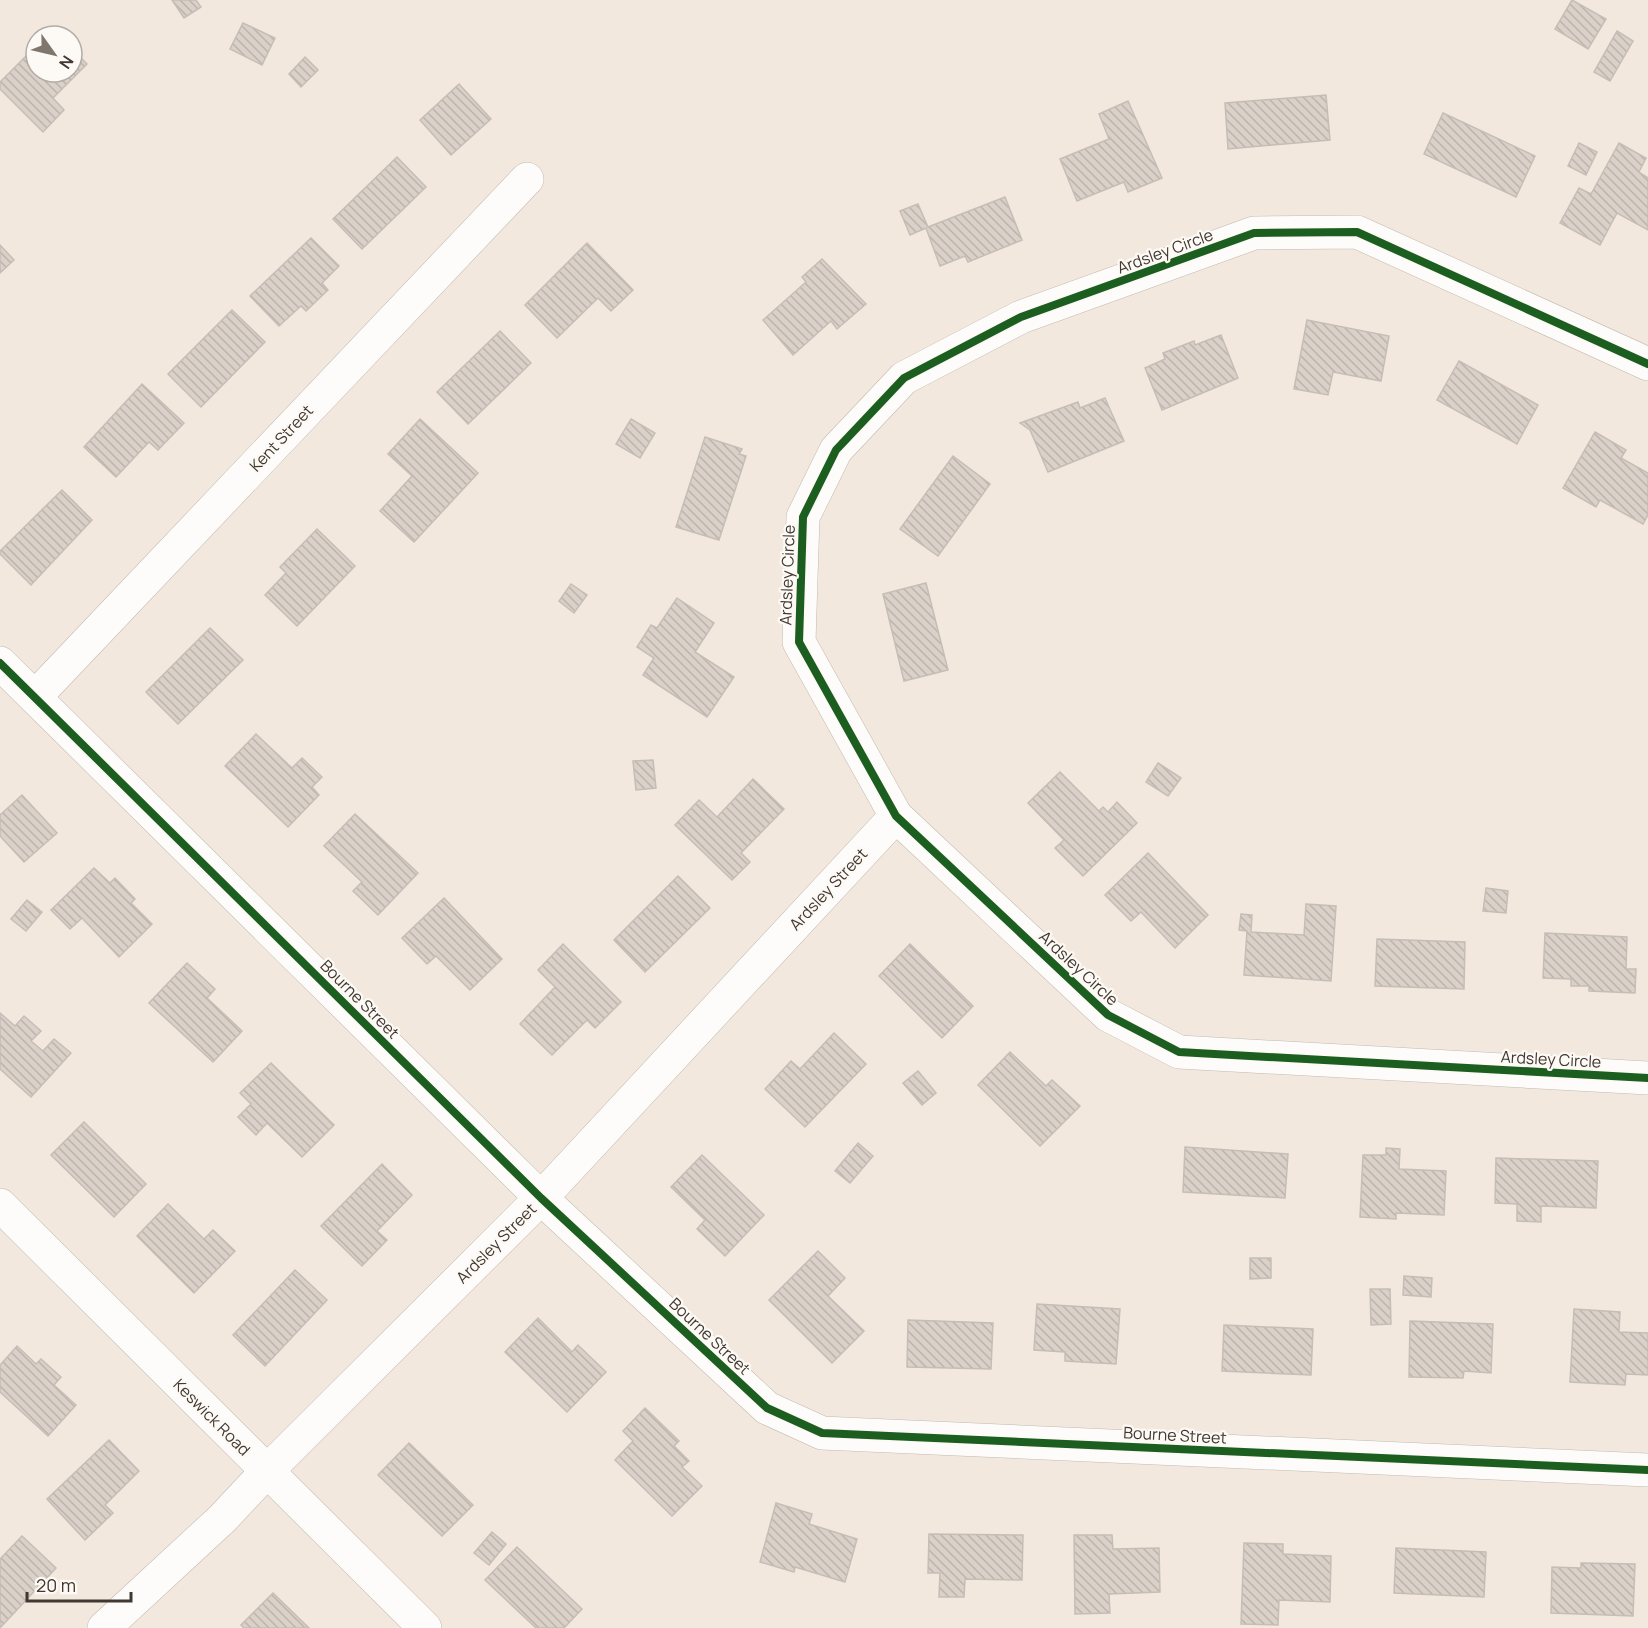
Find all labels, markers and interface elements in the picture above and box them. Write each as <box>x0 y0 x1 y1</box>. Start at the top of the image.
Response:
north arrow <box>24 24 84 84</box>
text: N <box>54 51 79 73</box>
street label: Ardsley Circle <box>1114 223 1216 279</box>
street label: Kent Street <box>244 400 318 476</box>
street label: Ardsley Circle <box>774 524 800 626</box>
street label: Ardsley Street <box>784 843 872 935</box>
street label: Ardsley Circle <box>1035 926 1123 1010</box>
street label: Bourne Street <box>316 955 404 1043</box>
street label: Ardsley Circle <box>1500 1045 1602 1073</box>
street label: Ardsley Street <box>451 1198 541 1288</box>
street label: Bourne Street <box>665 1293 755 1379</box>
street label: Keswick Road <box>169 1374 255 1460</box>
street label: Bourne Street <box>1123 1421 1227 1449</box>
scale bar <box>27 1565 130 1603</box>
text: 20 m <box>36 1573 76 1597</box>

